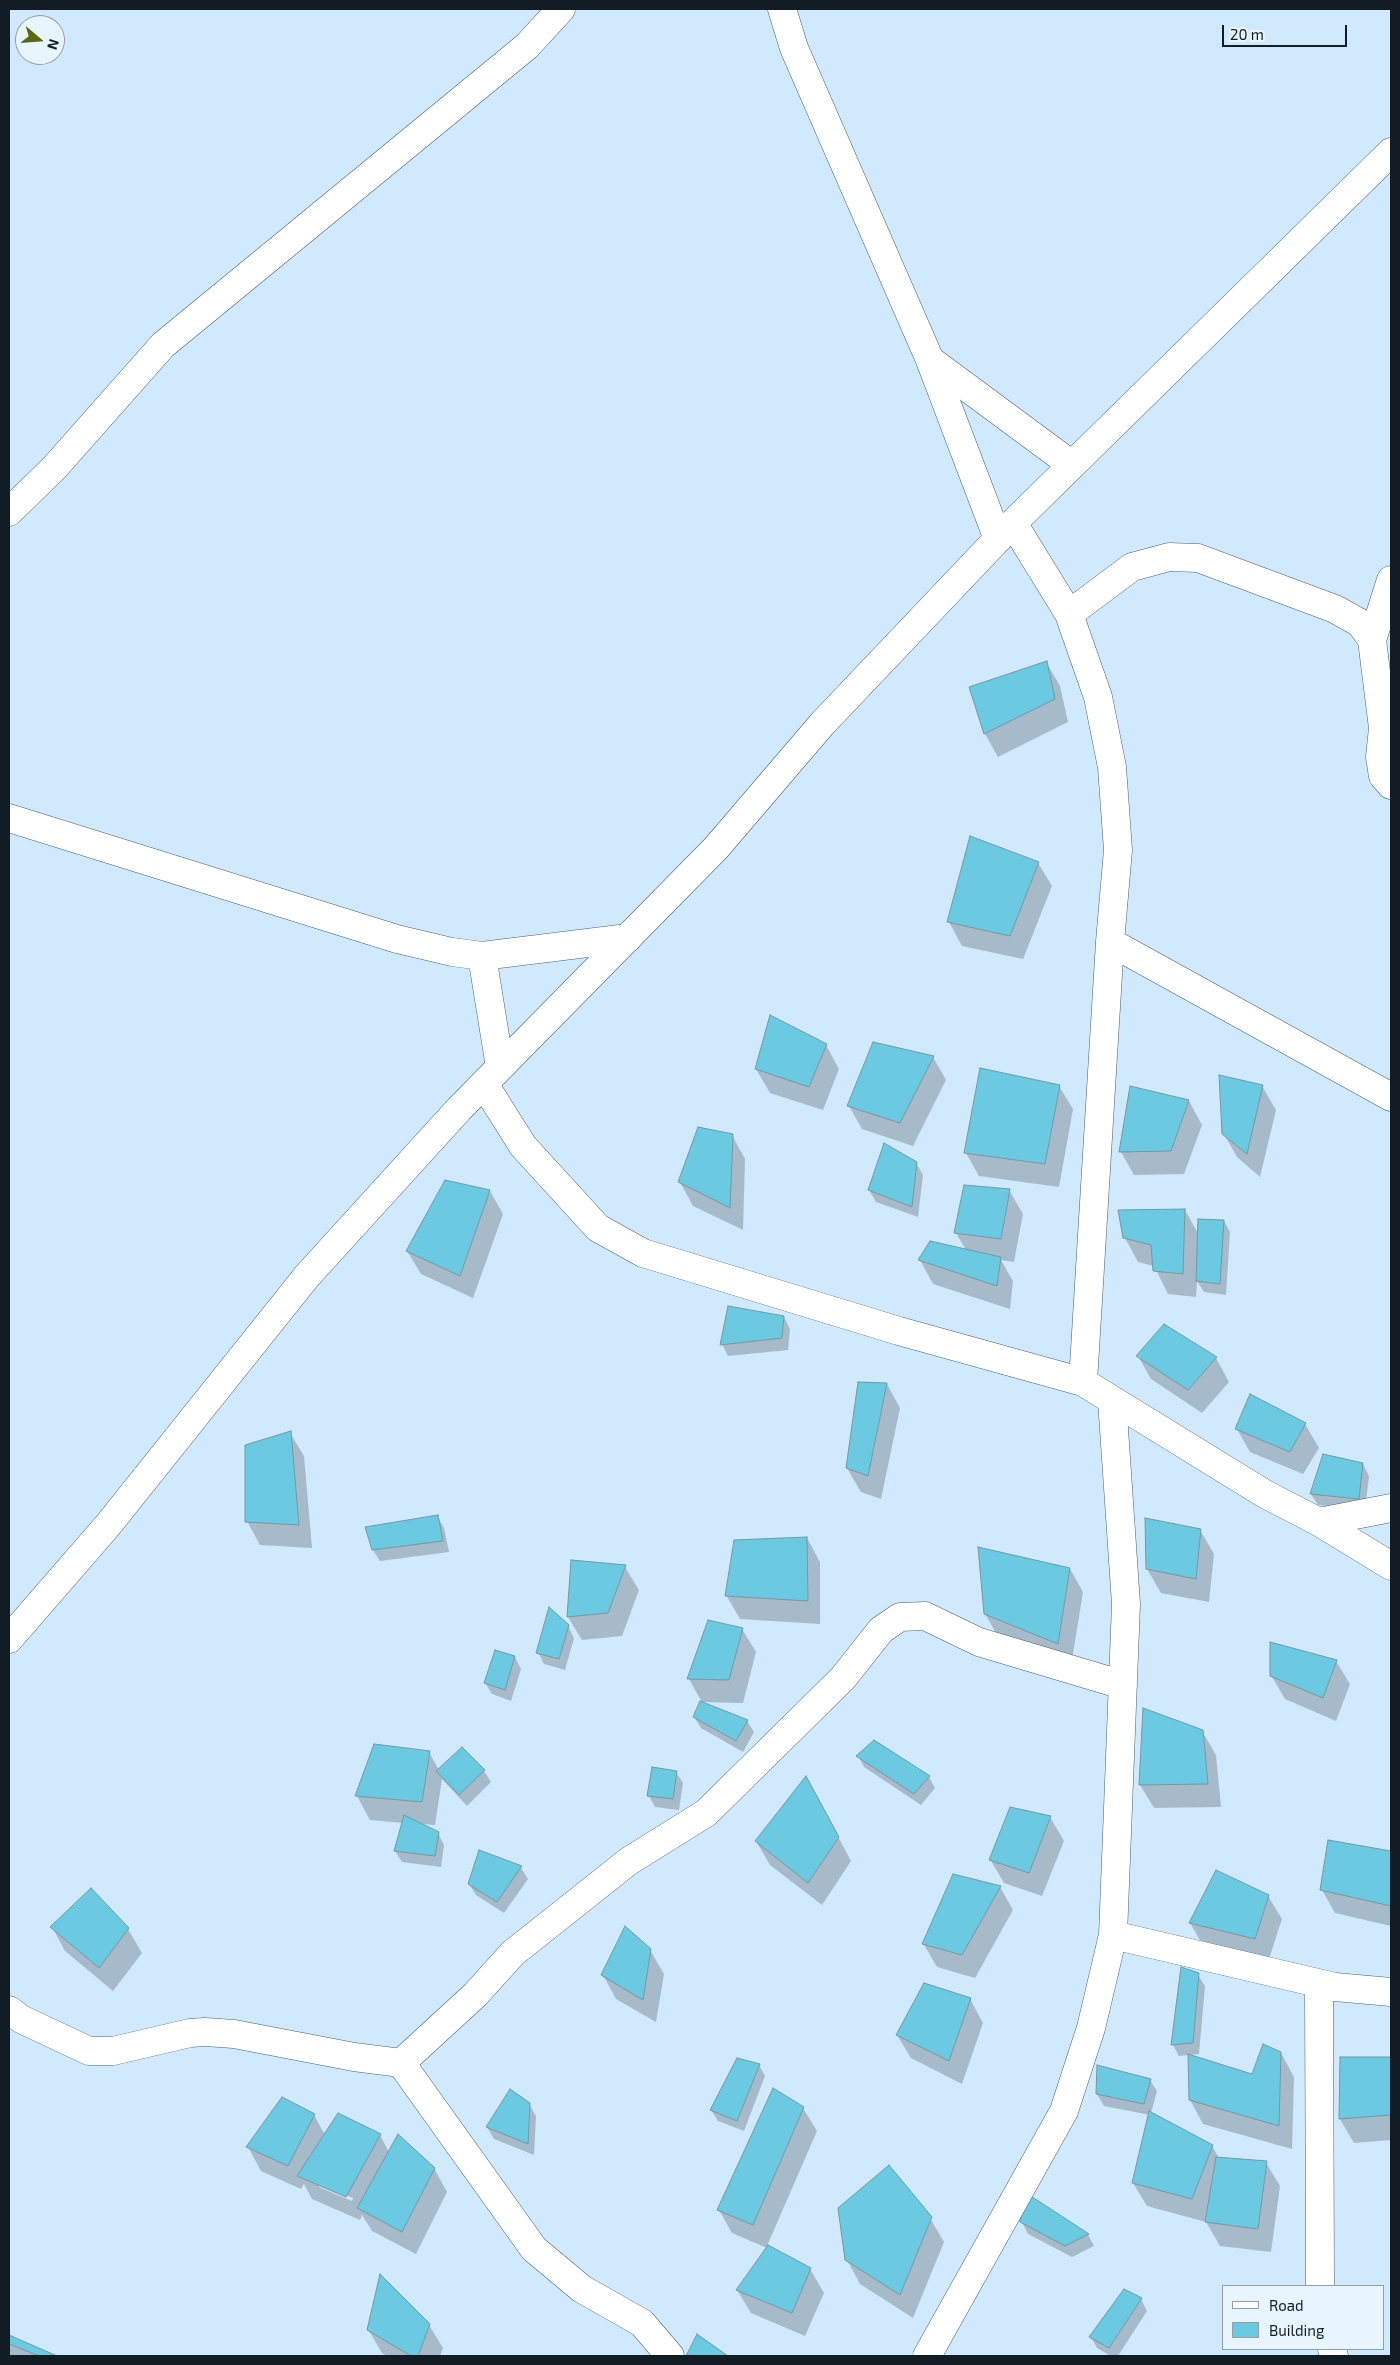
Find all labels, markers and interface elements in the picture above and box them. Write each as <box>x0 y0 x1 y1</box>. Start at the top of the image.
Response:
north arrow <box>15 15 65 65</box>
scale bar <box>1225 15 1350 47</box>
text: 20 m <box>1230 25 1264 43</box>
text: N <box>44 37 63 52</box>
legend <box>1222 2285 1385 2350</box>
text: Road <box>1269 2296 1304 2314</box>
text: Building <box>1269 2321 1324 2339</box>

